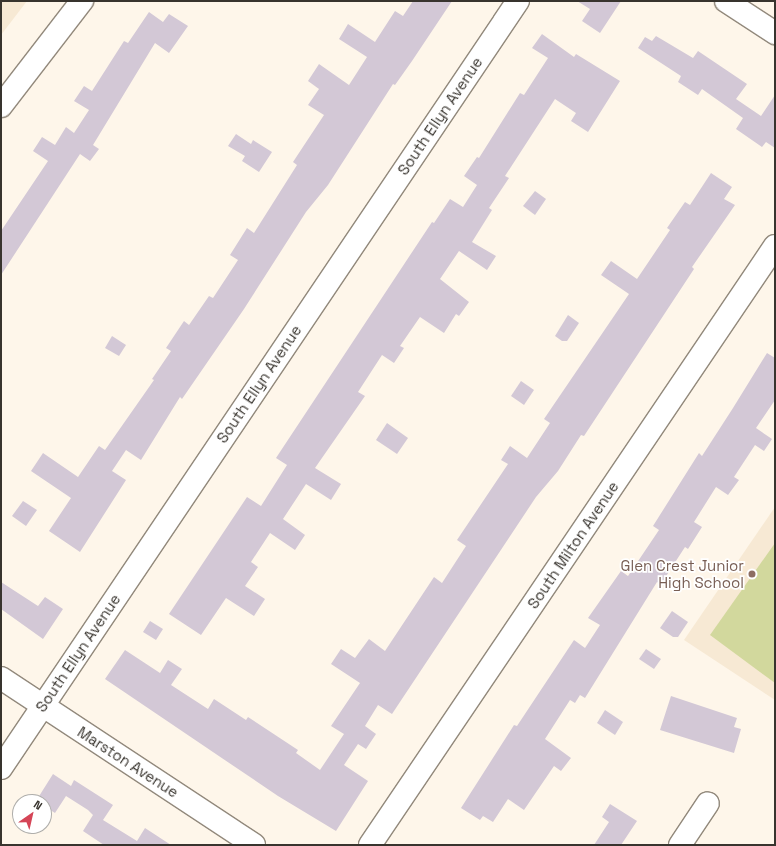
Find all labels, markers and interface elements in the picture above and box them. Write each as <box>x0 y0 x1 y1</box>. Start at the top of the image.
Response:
street label: South Ellyn Avenue <box>394 54 486 178</box>
street label: South Ellyn Avenue <box>213 322 305 446</box>
street label: South Milton Avenue <box>524 478 622 612</box>
place label: Glen Crest Junior High School <box>621 556 744 591</box>
marker: Glen Crest Junior High School <box>747 569 757 579</box>
street label: South Ellyn Avenue <box>32 591 124 715</box>
street label: Marston Avenue <box>74 723 182 801</box>
north arrow <box>12 794 52 834</box>
text: N <box>31 797 45 813</box>

